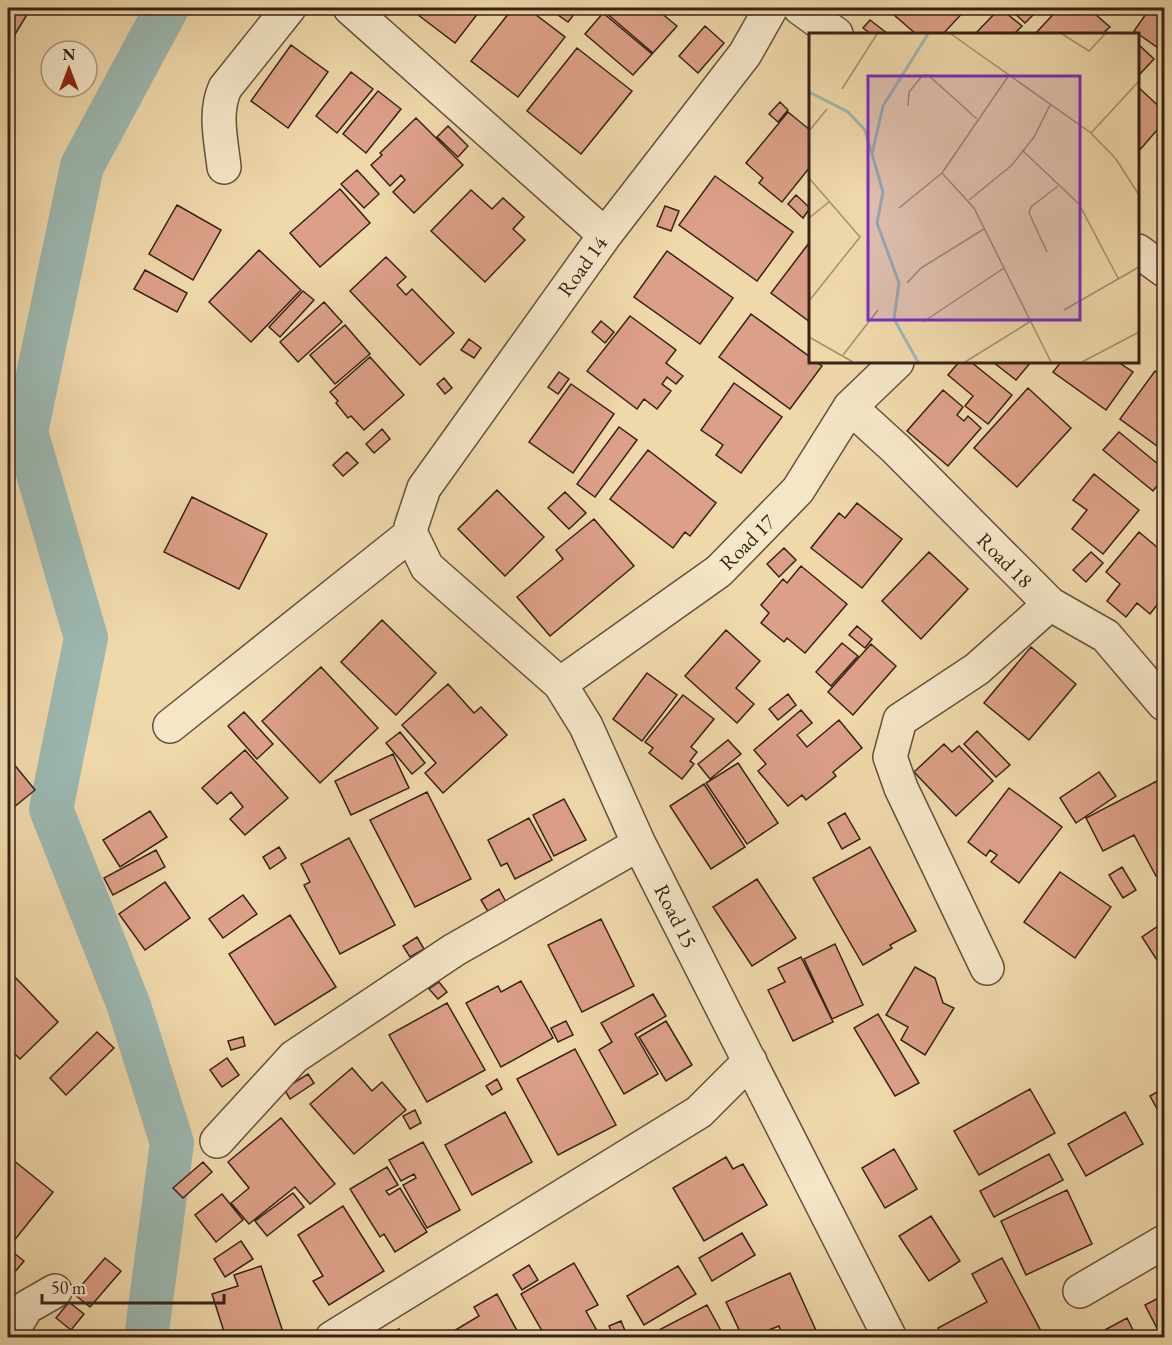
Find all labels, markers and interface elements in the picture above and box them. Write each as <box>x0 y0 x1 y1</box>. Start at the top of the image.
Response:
inset map <box>809 33 1139 363</box>
north arrow <box>39 39 99 99</box>
text: N <box>63 44 76 65</box>
street label: Road 14 <box>551 230 614 302</box>
street label: Road 17 <box>713 508 781 576</box>
street label: Road 18 <box>971 526 1039 594</box>
street label: Road 15 <box>648 879 704 953</box>
scale bar <box>42 1267 224 1305</box>
text: 50 m <box>51 1276 86 1299</box>

